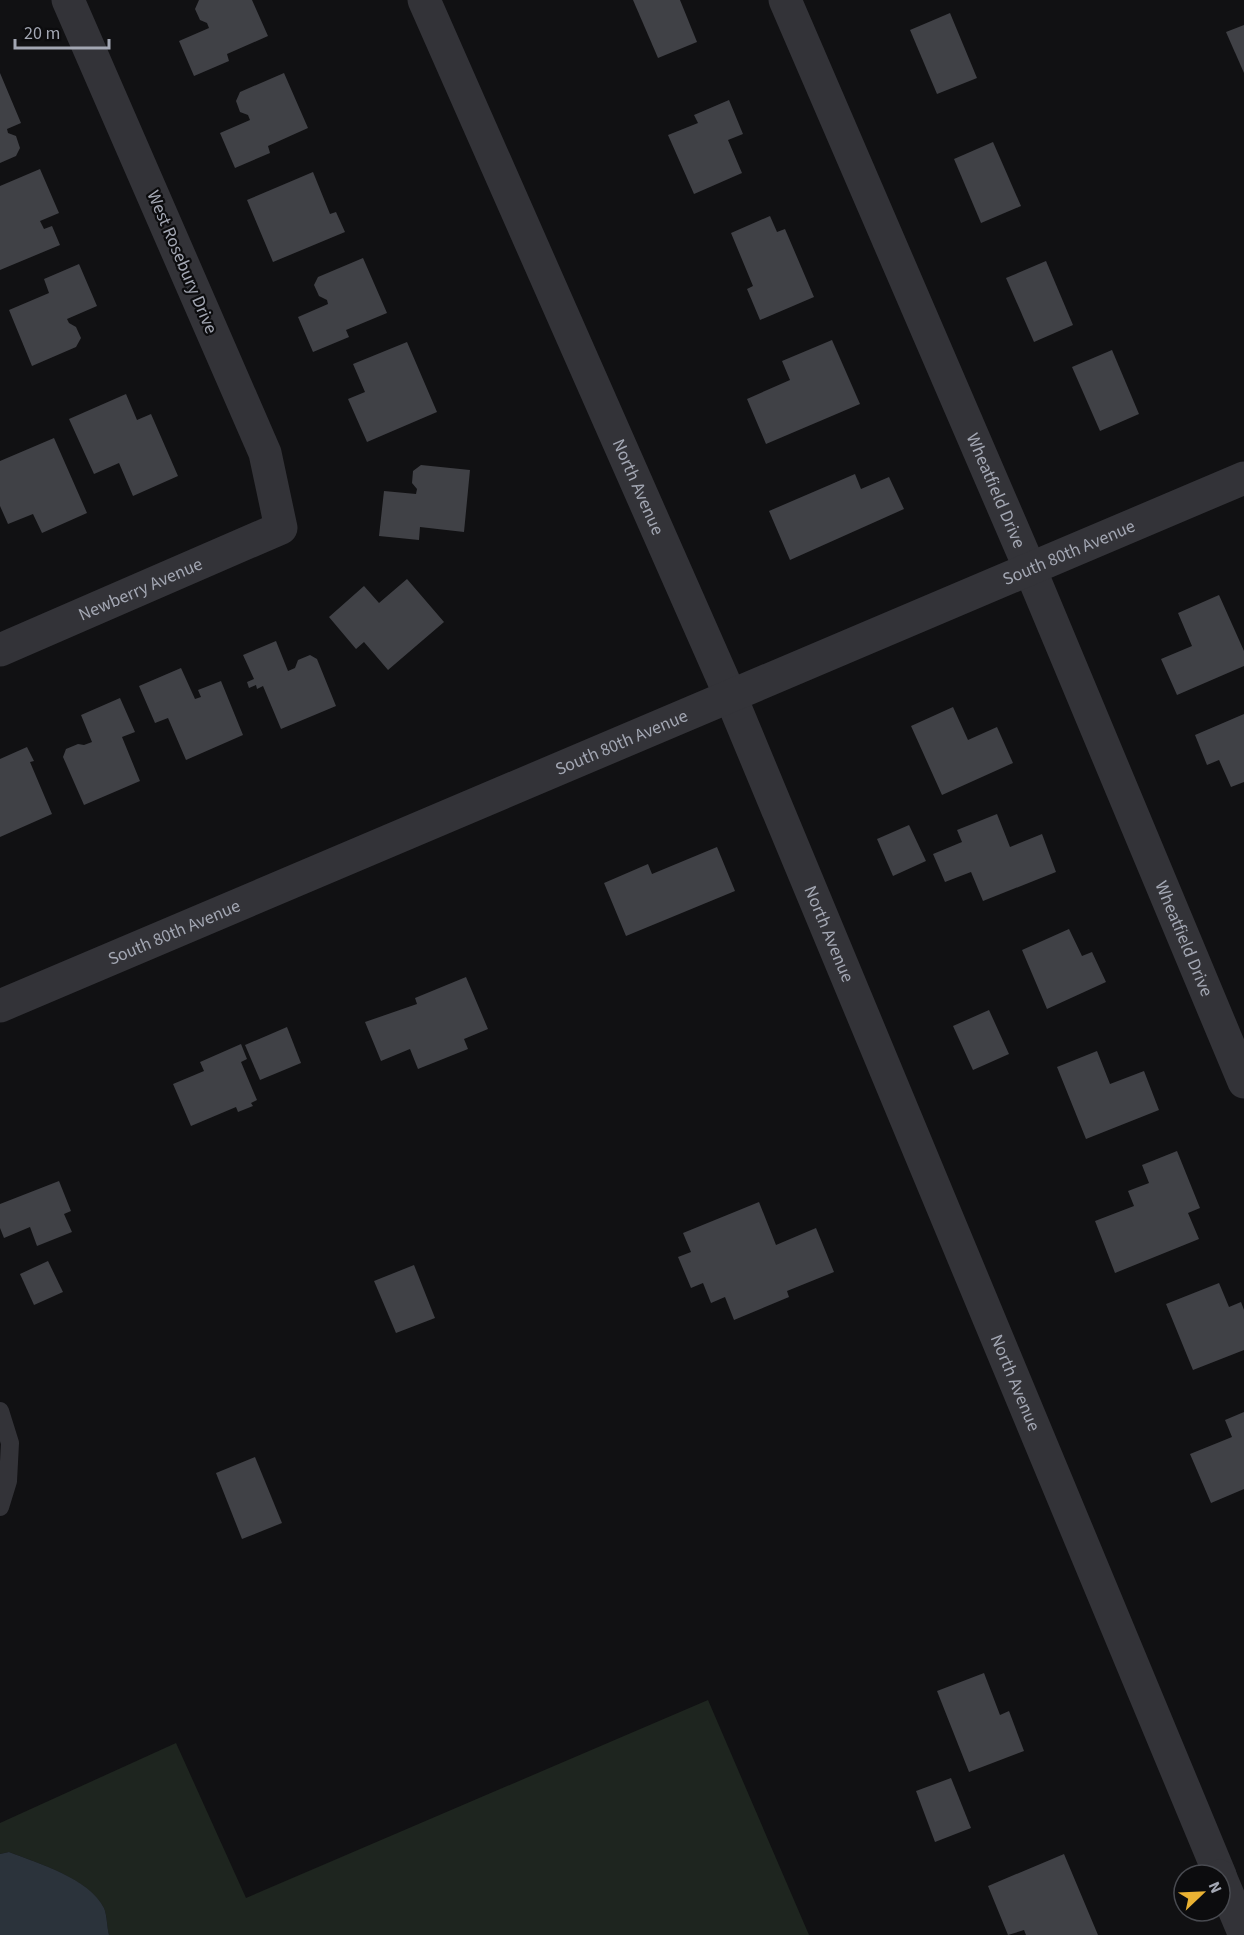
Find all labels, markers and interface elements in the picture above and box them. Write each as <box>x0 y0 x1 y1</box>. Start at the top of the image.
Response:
scale bar <box>15 12 110 50</box>
text: 20 m <box>24 21 60 46</box>
street label: West Rosebury Drive <box>140 186 224 338</box>
street label: Wheatfield Drive <box>960 429 1032 552</box>
street label: North Avenue <box>606 435 671 539</box>
street label: South 80th Avenue <box>999 513 1139 592</box>
street label: Newberry Avenue <box>74 551 206 627</box>
street label: South 80th Avenue <box>551 703 691 781</box>
street label: Wheatfield Drive <box>1149 877 1219 1000</box>
street label: North Avenue <box>798 882 860 986</box>
street label: South 80th Avenue <box>104 893 244 971</box>
street label: North Avenue <box>984 1330 1047 1435</box>
north arrow <box>1172 1863 1232 1923</box>
text: N <box>1203 1878 1227 1897</box>

